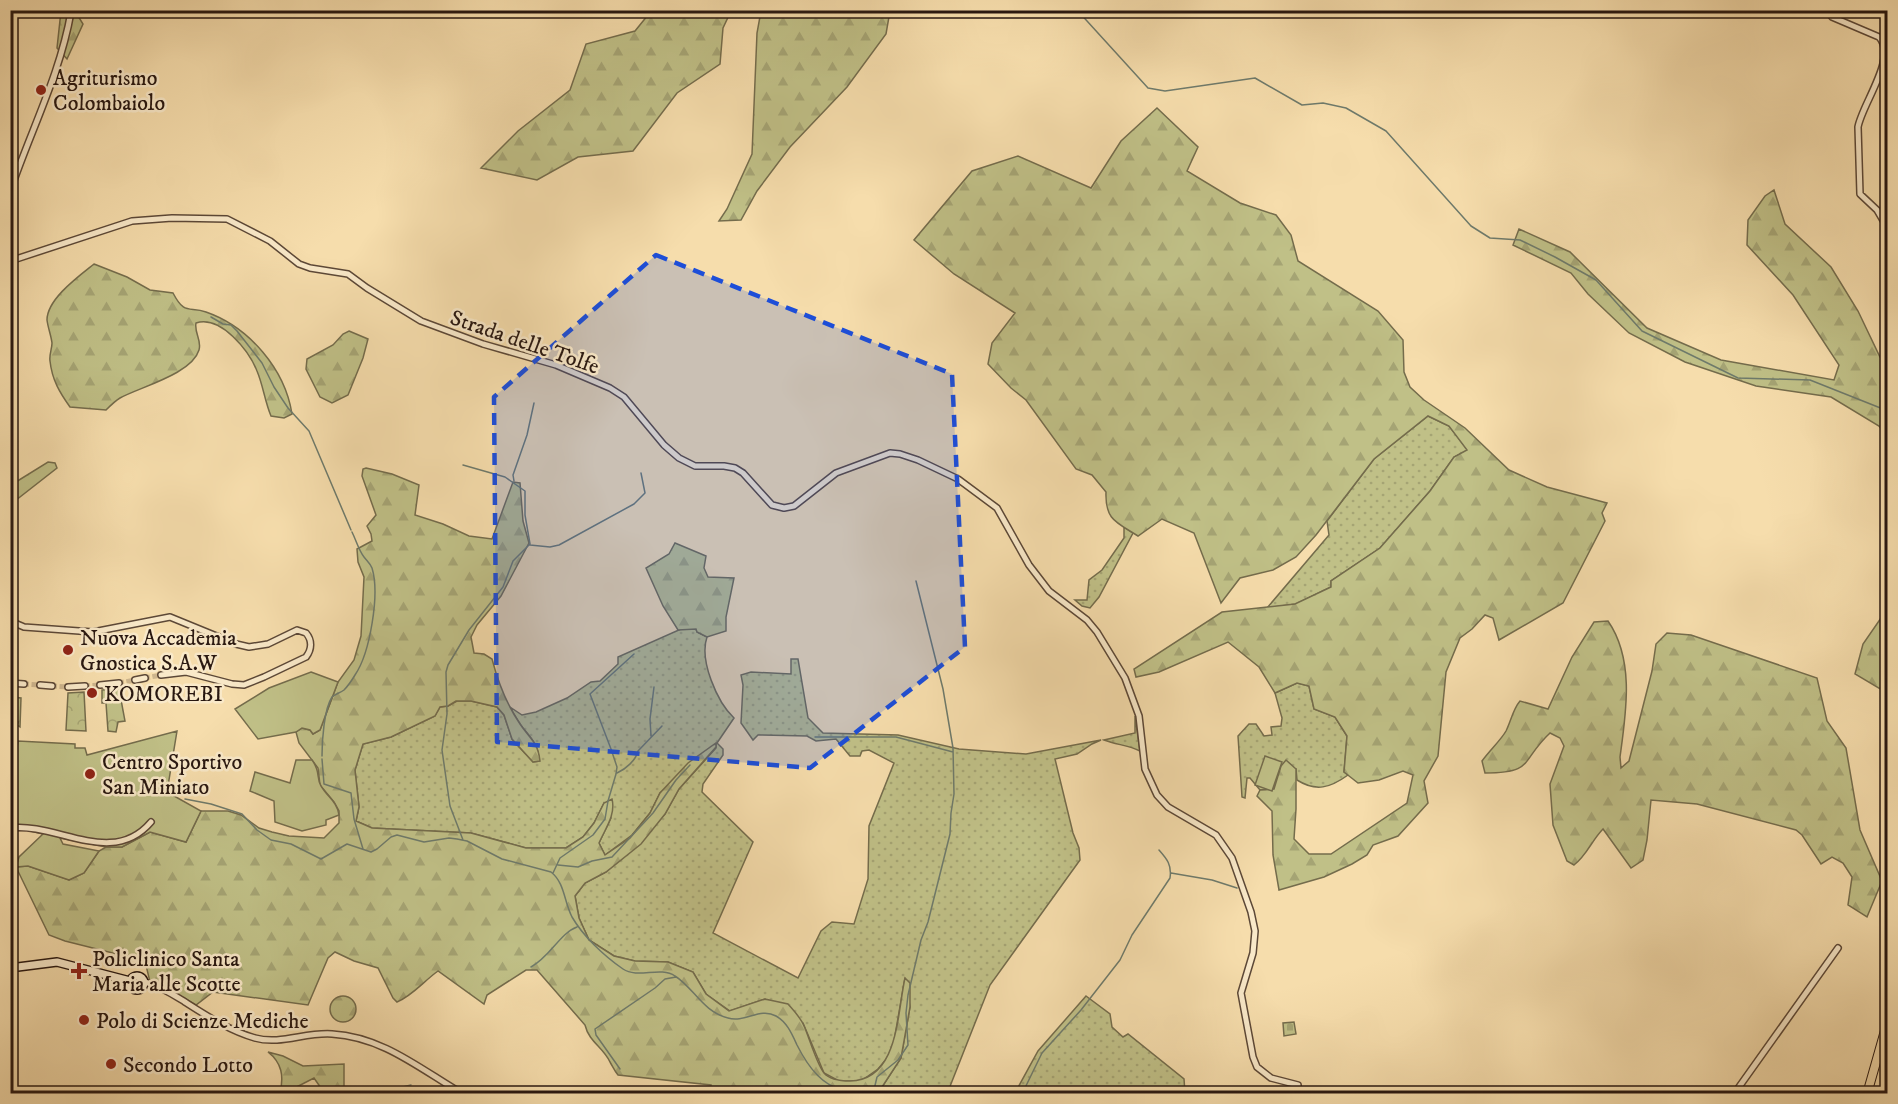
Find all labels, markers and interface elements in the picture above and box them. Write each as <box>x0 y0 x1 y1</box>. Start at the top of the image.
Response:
place label: Agriturismo Colombaiolo <box>53 65 165 117</box>
marker: Agriturismo Colombaiolo <box>34 83 48 97</box>
street label: Strada delle Tolfe <box>446 304 603 381</box>
place label: Nuova Accademia Gnostica S.A.W <box>80 625 237 677</box>
marker: Nuova Accademia Gnostica S.A.W <box>61 643 75 657</box>
place label: KOMOREBI <box>104 681 223 708</box>
marker: KOMOREBI <box>85 686 99 700</box>
place label: Centro Sportivo San Miniato <box>102 749 242 801</box>
marker: Centro Sportivo San Miniato <box>83 767 97 781</box>
place label: Policlinico Santa Maria alle Scotte <box>92 946 241 998</box>
marker: Policlinico Santa Maria alle Scotte <box>70 962 88 980</box>
place label: Polo di Scienze Mediche <box>96 1008 309 1035</box>
marker: Polo di Scienze Mediche <box>77 1013 91 1027</box>
place label: Secondo Lotto <box>123 1052 253 1079</box>
marker: Secondo Lotto <box>104 1057 118 1071</box>

